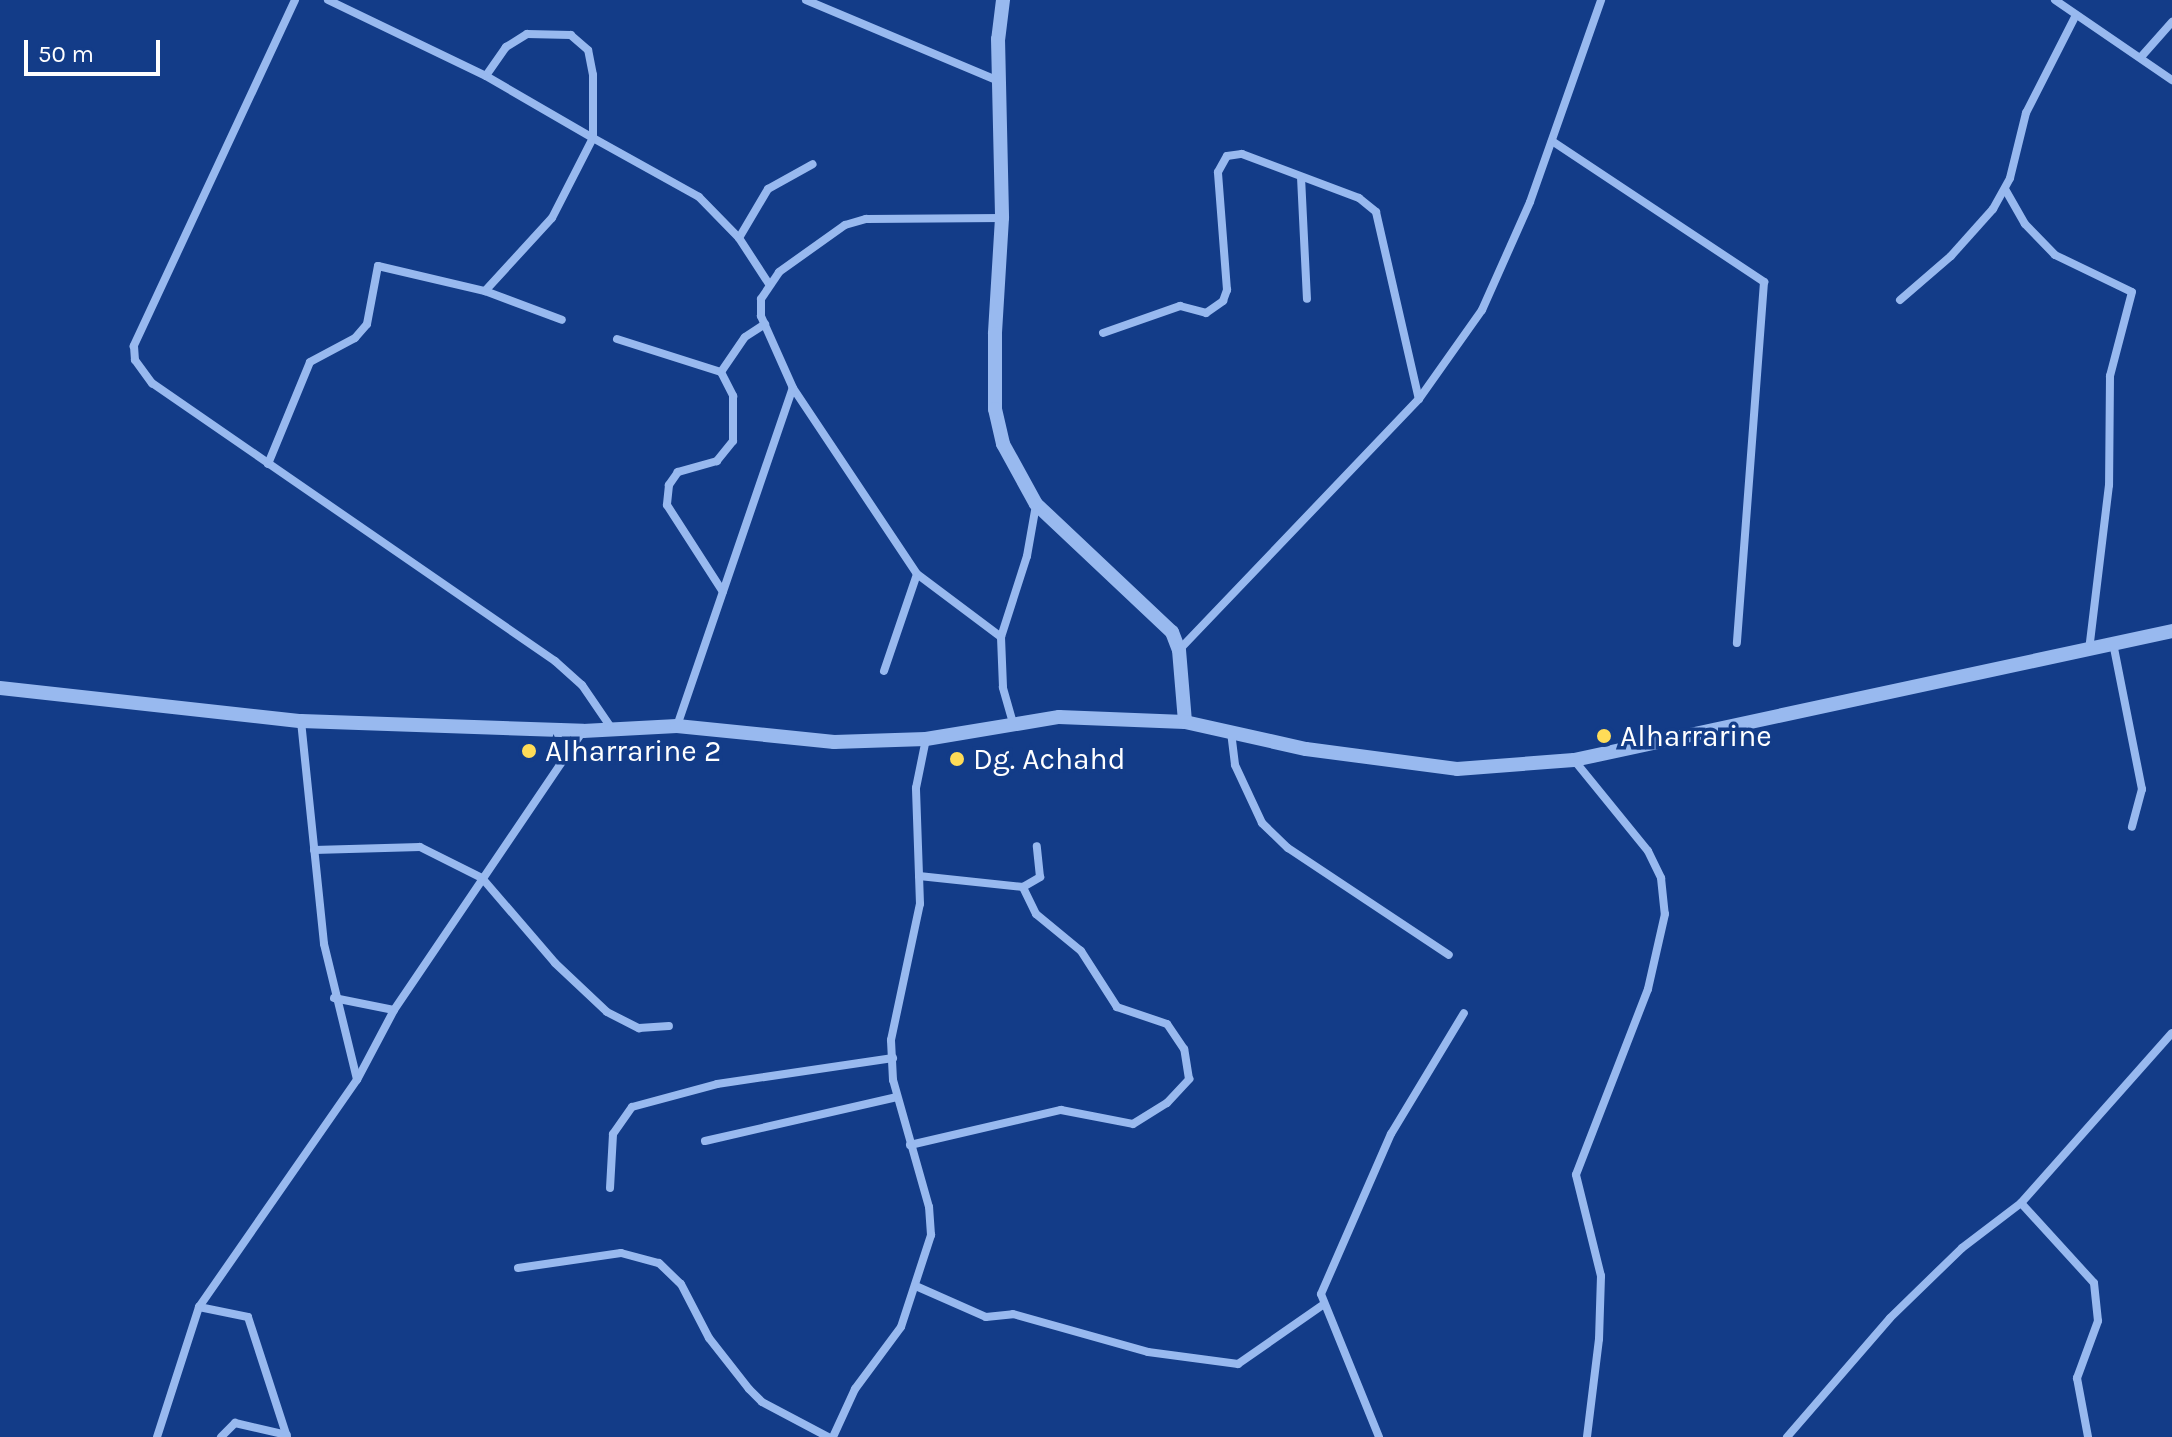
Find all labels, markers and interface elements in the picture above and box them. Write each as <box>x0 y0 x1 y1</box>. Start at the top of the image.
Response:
scale bar <box>28 24 164 74</box>
text: 50 m <box>38 40 94 68</box>
place label: Alharrarine <box>1620 718 1772 754</box>
marker: Alharrarine <box>1595 727 1613 745</box>
place label: Alharrarine 2 <box>545 733 721 769</box>
place label: Dg. Achahd <box>973 741 1125 777</box>
marker: Alharrarine 2 <box>520 742 538 760</box>
marker: Dg. Achahd <box>948 750 966 768</box>

